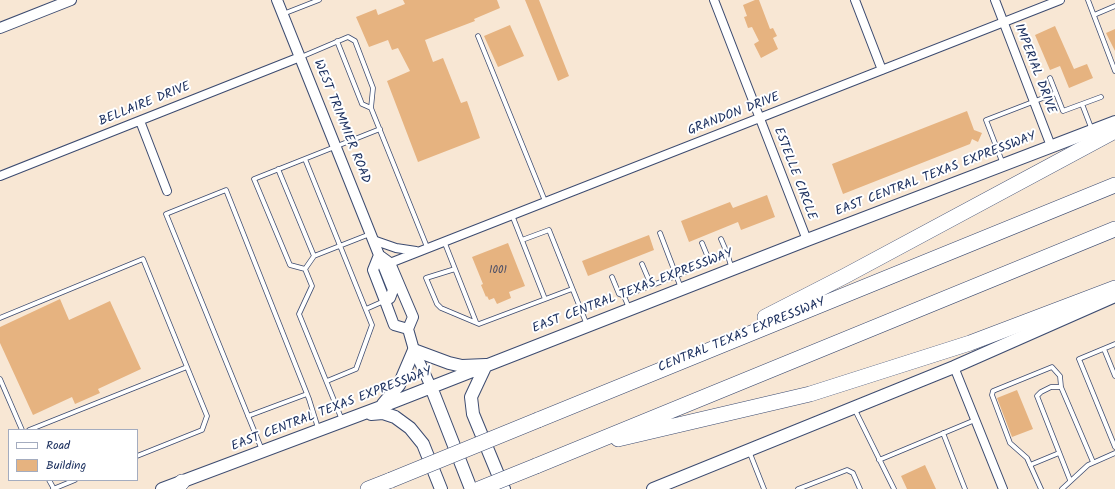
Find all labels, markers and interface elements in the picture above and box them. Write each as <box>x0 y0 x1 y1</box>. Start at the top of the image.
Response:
street label: IMPERIAL DRIVE <box>1010 22 1058 116</box>
street label: WEST TRIMMIER ROAD <box>309 58 373 186</box>
street label: BELLAIRE DRIVE <box>97 80 193 130</box>
street label: GRANDON DRIVE <box>686 90 782 140</box>
street label: ESTELLE CIRCLE <box>769 125 819 223</box>
street label: EAST CENTRAL TEXAS EXPRESSWAY <box>834 129 1038 221</box>
street label: EAST CENTRAL TEXAS EXPRESSWAY <box>531 246 735 338</box>
house number: 1001 <box>489 264 507 278</box>
street label: CENTRAL TEXAS EXPRESSWAY <box>656 295 828 377</box>
street label: EAST CENTRAL TEXAS EXPRESSWAY <box>230 364 434 456</box>
legend <box>8 429 138 481</box>
text: Road <box>46 436 70 455</box>
text: Building <box>46 456 86 475</box>

